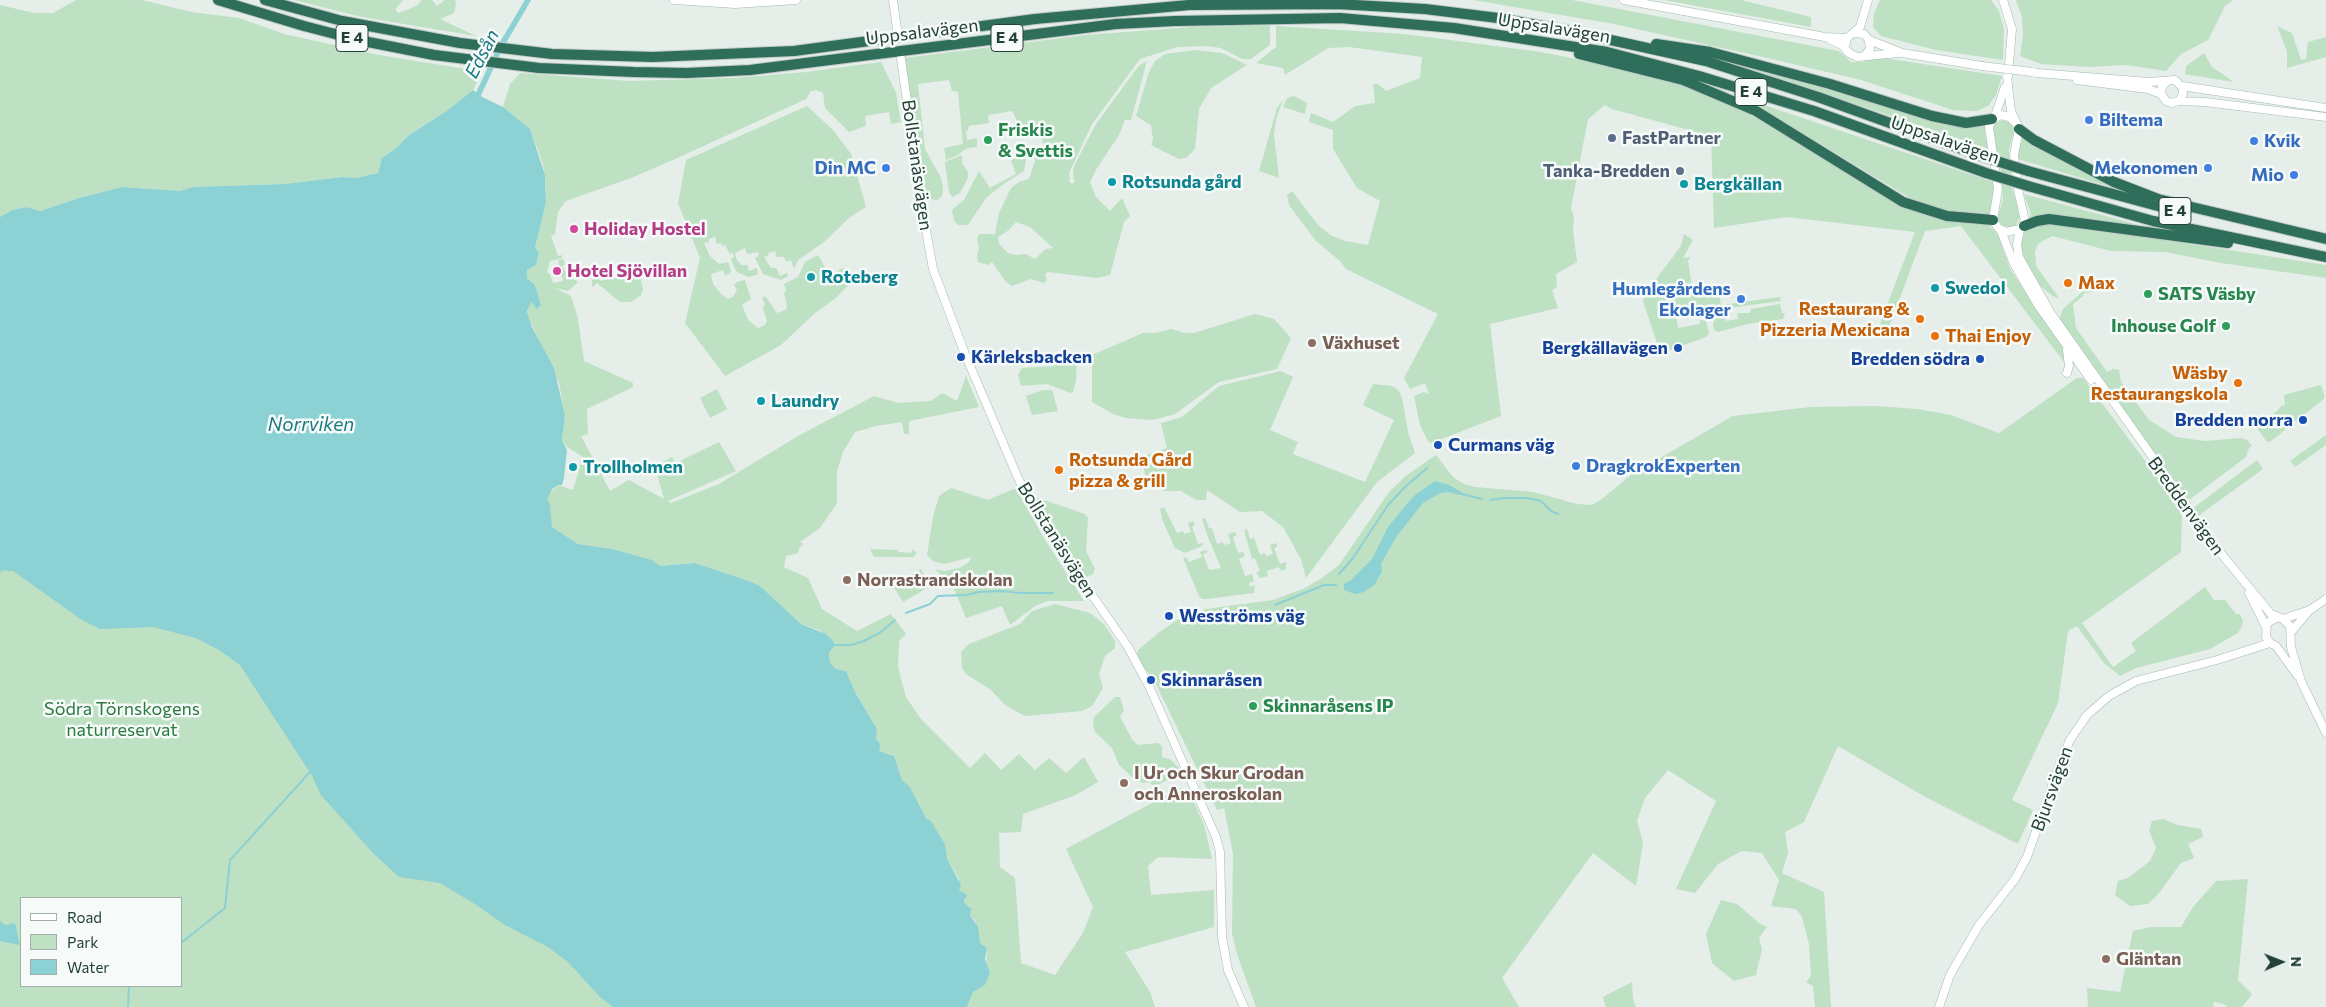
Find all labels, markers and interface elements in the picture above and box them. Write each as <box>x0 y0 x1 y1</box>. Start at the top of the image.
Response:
street label: Uppsalavägen <box>1496 8 1612 48</box>
street label: Uppsalavägen <box>864 14 980 50</box>
road number: E 4 <box>336 24 368 52</box>
road number: E 4 <box>991 24 1023 52</box>
water label: Edsån <box>460 26 504 82</box>
road number: E 4 <box>1735 78 1767 105</box>
street label: Bollstanäsvägen <box>897 98 937 232</box>
place label: Biltema <box>2099 109 2163 131</box>
street label: Uppsalavägen <box>1888 111 2002 169</box>
marker: Biltema <box>2083 114 2095 126</box>
place label: Friskis & Svettis <box>998 119 1073 162</box>
place label: FastPartner <box>1622 127 1721 149</box>
place label: Kvik <box>2264 130 2301 152</box>
marker: FastPartner <box>1606 132 1618 144</box>
marker: Friskis & Svettis <box>982 134 994 146</box>
marker: Kvik <box>2248 135 2260 147</box>
place label: Din MC <box>815 157 876 179</box>
place label: Mekonomen <box>2094 157 2198 179</box>
place label: Tanka-Bredden <box>1543 160 1670 182</box>
marker: Din MC <box>880 162 892 174</box>
marker: Mekonomen <box>2202 162 2214 174</box>
place label: Mio <box>2251 164 2284 186</box>
marker: Tanka-Bredden <box>1674 165 1686 177</box>
marker: Mio <box>2288 169 2300 181</box>
place label: Rotsunda gård <box>1122 171 1242 193</box>
place label: Bergkällan <box>1694 173 1782 195</box>
marker: Rotsunda gård <box>1106 176 1118 188</box>
marker: Bergkällan <box>1678 178 1690 190</box>
road number: E 4 <box>2159 198 2191 225</box>
place label: Holiday Hostel <box>584 218 706 240</box>
marker: Holiday Hostel <box>568 223 580 235</box>
place label: Hotel Sjövillan <box>567 260 687 282</box>
marker: Hotel Sjövillan <box>551 265 563 277</box>
place label: Roteberg <box>821 266 898 288</box>
marker: Roteberg <box>805 271 817 283</box>
place label: Max <box>2078 272 2115 294</box>
place label: Swedol <box>1945 277 2006 299</box>
marker: Max <box>2062 277 2074 289</box>
place label: Humlegårdens Ekolager <box>1612 278 1731 320</box>
marker: Swedol <box>1929 282 1941 294</box>
place label: SATS Väsby <box>2158 283 2256 305</box>
marker: SATS Väsby <box>2142 288 2154 300</box>
marker: Humlegårdens Ekolager <box>1735 293 1747 305</box>
place label: Restaurang & Pizzeria Mexicana <box>1760 298 1910 340</box>
marker: Restaurang & Pizzeria Mexicana <box>1914 313 1926 325</box>
place label: Inhouse Golf <box>2111 315 2216 337</box>
marker: Inhouse Golf <box>2220 320 2232 332</box>
place label: Thai Enjoy <box>1945 325 2031 347</box>
marker: Thai Enjoy <box>1929 330 1941 342</box>
place label: Växhuset <box>1322 332 1400 354</box>
marker: Växhuset <box>1306 337 1318 349</box>
place label: Bergkällavägen <box>1542 337 1668 359</box>
marker: Bergkällavägen <box>1672 342 1684 354</box>
place label: Kärleksbacken <box>971 346 1092 368</box>
place label: Bredden södra <box>1851 348 1970 370</box>
marker: Kärleksbacken <box>955 351 967 363</box>
marker: Bredden södra <box>1974 353 1986 365</box>
place label: Wäsby Restaurangskola <box>2091 362 2228 404</box>
marker: Wäsby Restaurangskola <box>2232 377 2244 389</box>
place label: Laundry <box>771 390 839 412</box>
marker: Laundry <box>755 395 767 407</box>
place label: Bredden norra <box>2175 409 2293 431</box>
water label: Norrviken <box>268 414 354 436</box>
marker: Bredden norra <box>2297 414 2309 426</box>
place label: Curmans väg <box>1448 434 1554 456</box>
marker: Curmans väg <box>1432 439 1444 451</box>
place label: Rotsunda Gård pizza & grill <box>1069 449 1192 492</box>
street label: Breddenvägen <box>2143 453 2229 559</box>
place label: DragkrokExperten <box>1586 455 1740 477</box>
place label: Trollholmen <box>583 456 683 478</box>
marker: DragkrokExperten <box>1570 460 1582 472</box>
marker: Trollholmen <box>567 461 579 473</box>
marker: Rotsunda Gård pizza & grill <box>1053 464 1065 476</box>
street label: Bollstanäsvägen <box>1013 478 1101 602</box>
place label: Norrastrandskolan <box>857 569 1013 591</box>
marker: Norrastrandskolan <box>841 574 853 586</box>
place label: Wesströms väg <box>1179 605 1305 627</box>
marker: Wesströms väg <box>1163 610 1175 622</box>
place label: Skinnaråsen <box>1161 669 1262 691</box>
marker: Skinnaråsen <box>1145 674 1157 686</box>
place label: Skinnaråsens IP <box>1263 695 1394 717</box>
park label: Södra Törnskogens naturreservat <box>44 698 200 741</box>
marker: Skinnaråsens IP <box>1247 700 1259 712</box>
street label: Bjursvägen <box>2027 744 2077 834</box>
place label: I Ur och Skur Grodan och Anneroskolan <box>1134 762 1304 804</box>
marker: I Ur och Skur Grodan och Anneroskolan <box>1118 777 1130 789</box>
legend <box>20 897 182 987</box>
text: Road <box>67 908 102 926</box>
text: Park <box>67 933 98 951</box>
north arrow <box>2256 937 2306 987</box>
place label: Gläntan <box>2116 948 2181 970</box>
marker: Gläntan <box>2100 953 2112 965</box>
text: N <box>2288 956 2305 967</box>
text: Water <box>67 958 109 976</box>

